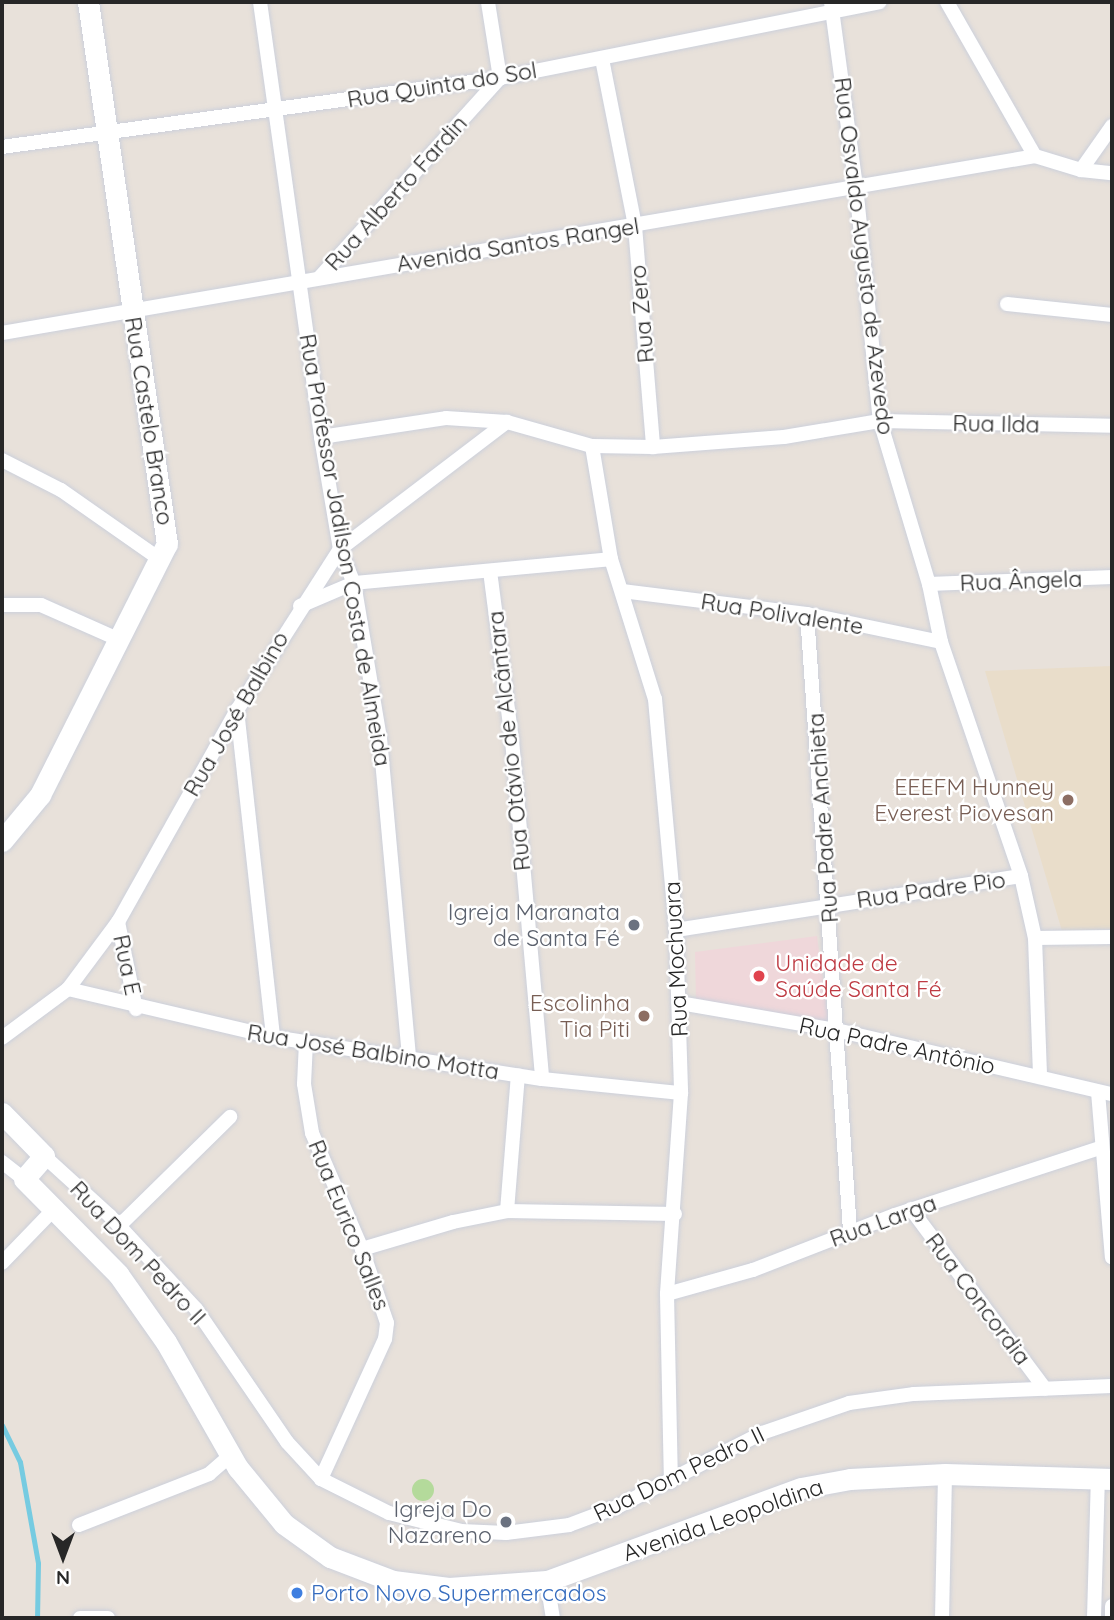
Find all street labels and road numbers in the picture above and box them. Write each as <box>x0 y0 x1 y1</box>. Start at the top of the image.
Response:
street label: Rua Quinta do Sol <box>345 56 539 114</box>
street label: Rua Osvaldo Augusto de Azevedo <box>828 76 900 436</box>
street label: Rua Alberto Fardin <box>319 110 473 276</box>
street label: Avenida Santos Rangel <box>395 212 641 278</box>
street label: Rua Zero <box>624 264 660 364</box>
street label: Rua Castelo Branco <box>119 315 179 527</box>
street label: Rua Professor Jadilson Costa de Almeida <box>293 332 397 768</box>
street label: Rua Ilda <box>952 409 1040 439</box>
street label: Rua Ângela <box>959 565 1083 597</box>
street label: Rua Polivalente <box>699 588 865 640</box>
street label: Rua Otávio de Alcântara <box>482 610 536 872</box>
street label: Rua José Balbino <box>178 627 294 801</box>
street label: Rua Padre Anchieta <box>802 712 844 924</box>
street label: Rua Padre Pio <box>855 866 1007 914</box>
street label: Rua Mochuara <box>658 880 694 1038</box>
street label: Rua E <box>107 932 147 998</box>
street label: Rua Padre Antônio <box>797 1012 997 1080</box>
street label: Rua José Balbino Motta <box>245 1018 501 1086</box>
street label: Rua Eurico Salles <box>302 1136 396 1314</box>
street label: Rua Dom Pedro II <box>64 1175 212 1331</box>
street label: Rua Larga <box>826 1189 940 1253</box>
street label: Rua Concordia <box>920 1228 1036 1370</box>
street label: Rua Dom Pedro II <box>589 1421 769 1527</box>
street label: Avenida Leopoldina <box>619 1473 827 1567</box>

